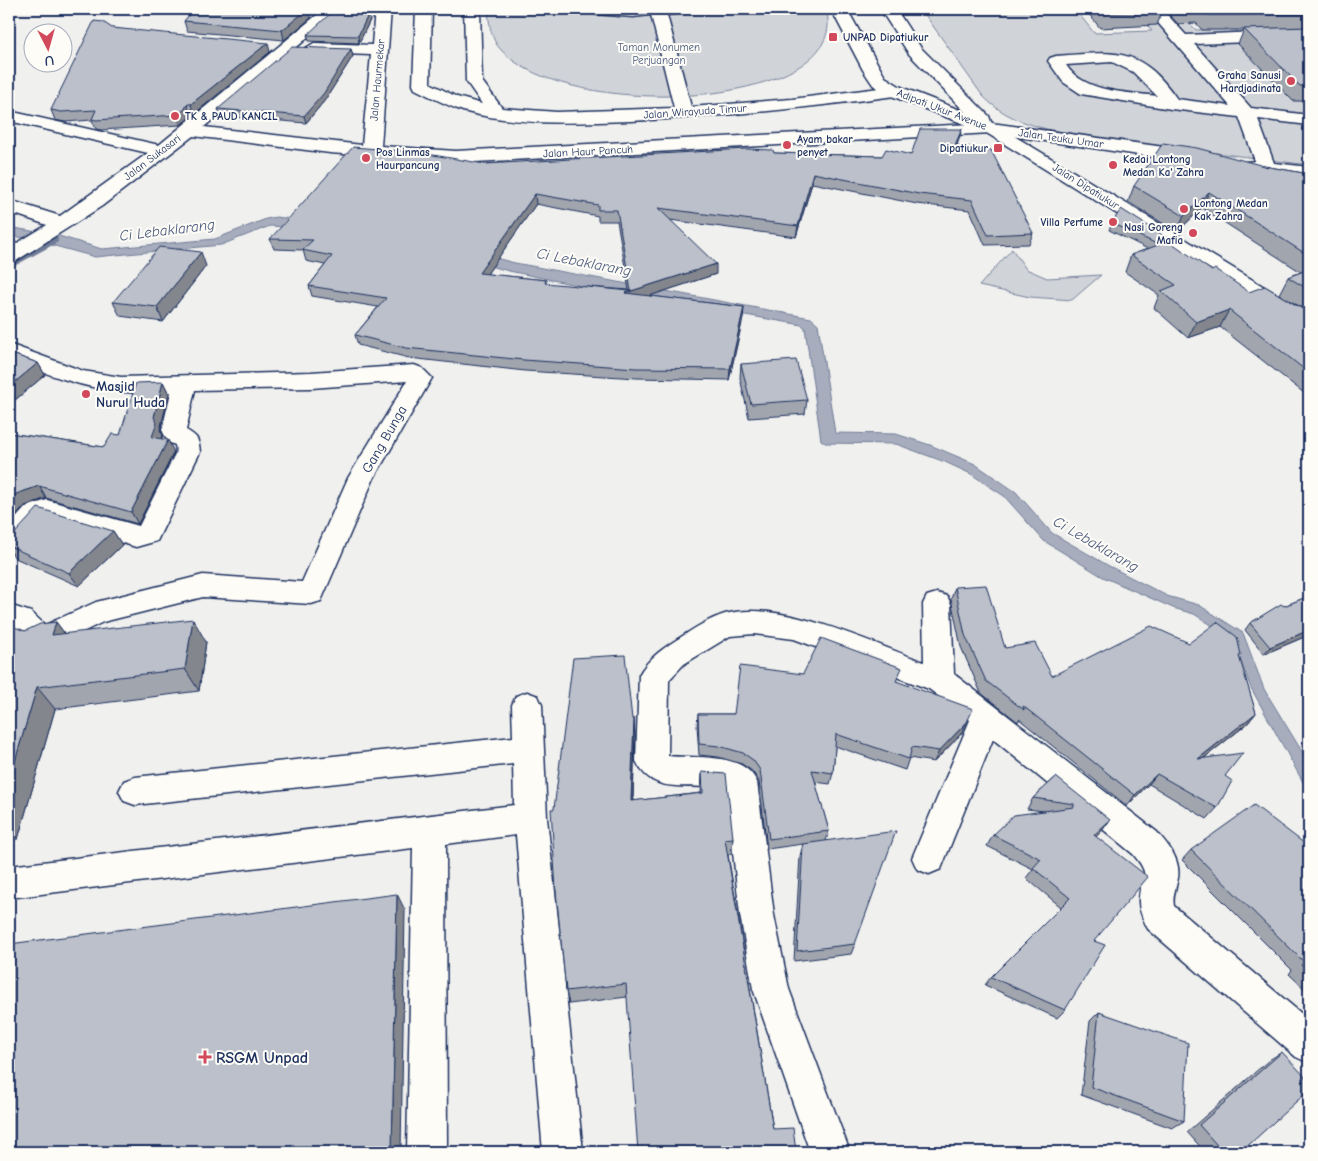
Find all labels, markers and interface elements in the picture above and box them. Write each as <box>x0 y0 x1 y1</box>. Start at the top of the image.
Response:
north arrow <box>22 22 72 72</box>
marker: UNPAD Dipatiukur <box>827 31 839 43</box>
place label: UNPAD Dipatiukur <box>843 31 929 44</box>
street label: Jalan Haurmekar <box>367 38 388 121</box>
park label: Taman Monumen Perjuangan <box>618 41 700 67</box>
text: U <box>44 51 55 69</box>
place label: Graha Sanusi Hardjadinata <box>1218 69 1281 95</box>
marker: Graha Sanusi Hardjadinata <box>1285 75 1297 87</box>
street label: Adipati Ukur Avenue <box>895 86 989 133</box>
street label: Jalan Wirayuda Timur <box>643 101 748 122</box>
marker: TK & PAUD KANCIL <box>169 110 181 122</box>
place label: TK & PAUD KANCIL <box>185 110 278 123</box>
street label: Jalan Teuku Umar <box>1017 126 1105 151</box>
street label: Jalan Sukasari <box>121 132 183 183</box>
place label: Ayam bakar penyet <box>797 133 853 159</box>
marker: Ayam bakar penyet <box>781 139 793 151</box>
place label: Dipatiukur <box>940 142 989 155</box>
marker: Dipatiukur <box>992 142 1004 154</box>
street label: Jalan Haur Pancuh <box>543 143 633 160</box>
place label: Pos Linmas Haurpancung <box>376 146 440 172</box>
marker: Pos Linmas Haurpancung <box>360 152 372 164</box>
place label: Kedai Lontong Medan Ka' Zahra <box>1123 153 1204 179</box>
marker: Kedai Lontong Medan Ka' Zahra <box>1107 159 1119 171</box>
street label: Jalan Dipatiukur <box>1050 161 1122 212</box>
place label: Lontong Medan Kak Zahra <box>1194 197 1268 223</box>
marker: Lontong Medan Kak Zahra <box>1178 203 1190 215</box>
water label: Ci Lebaklarang <box>118 215 216 245</box>
place label: Villa Perfume <box>1040 216 1104 229</box>
marker: Villa Perfume <box>1107 216 1119 228</box>
place label: Nasi Goreng Mafia <box>1124 221 1183 247</box>
marker: Nasi Goreng Mafia <box>1187 227 1199 239</box>
water label: Ci Lebaklarang <box>535 244 633 280</box>
place label: Masjid Nurul Huda <box>96 378 165 411</box>
marker: Masjid Nurul Huda <box>80 388 92 400</box>
street label: Gang Bunga <box>358 402 411 476</box>
water label: Ci Lebaklarang <box>1050 512 1142 576</box>
place label: RSGM Unpad <box>216 1049 308 1067</box>
marker: RSGM Unpad <box>198 1050 212 1064</box>

